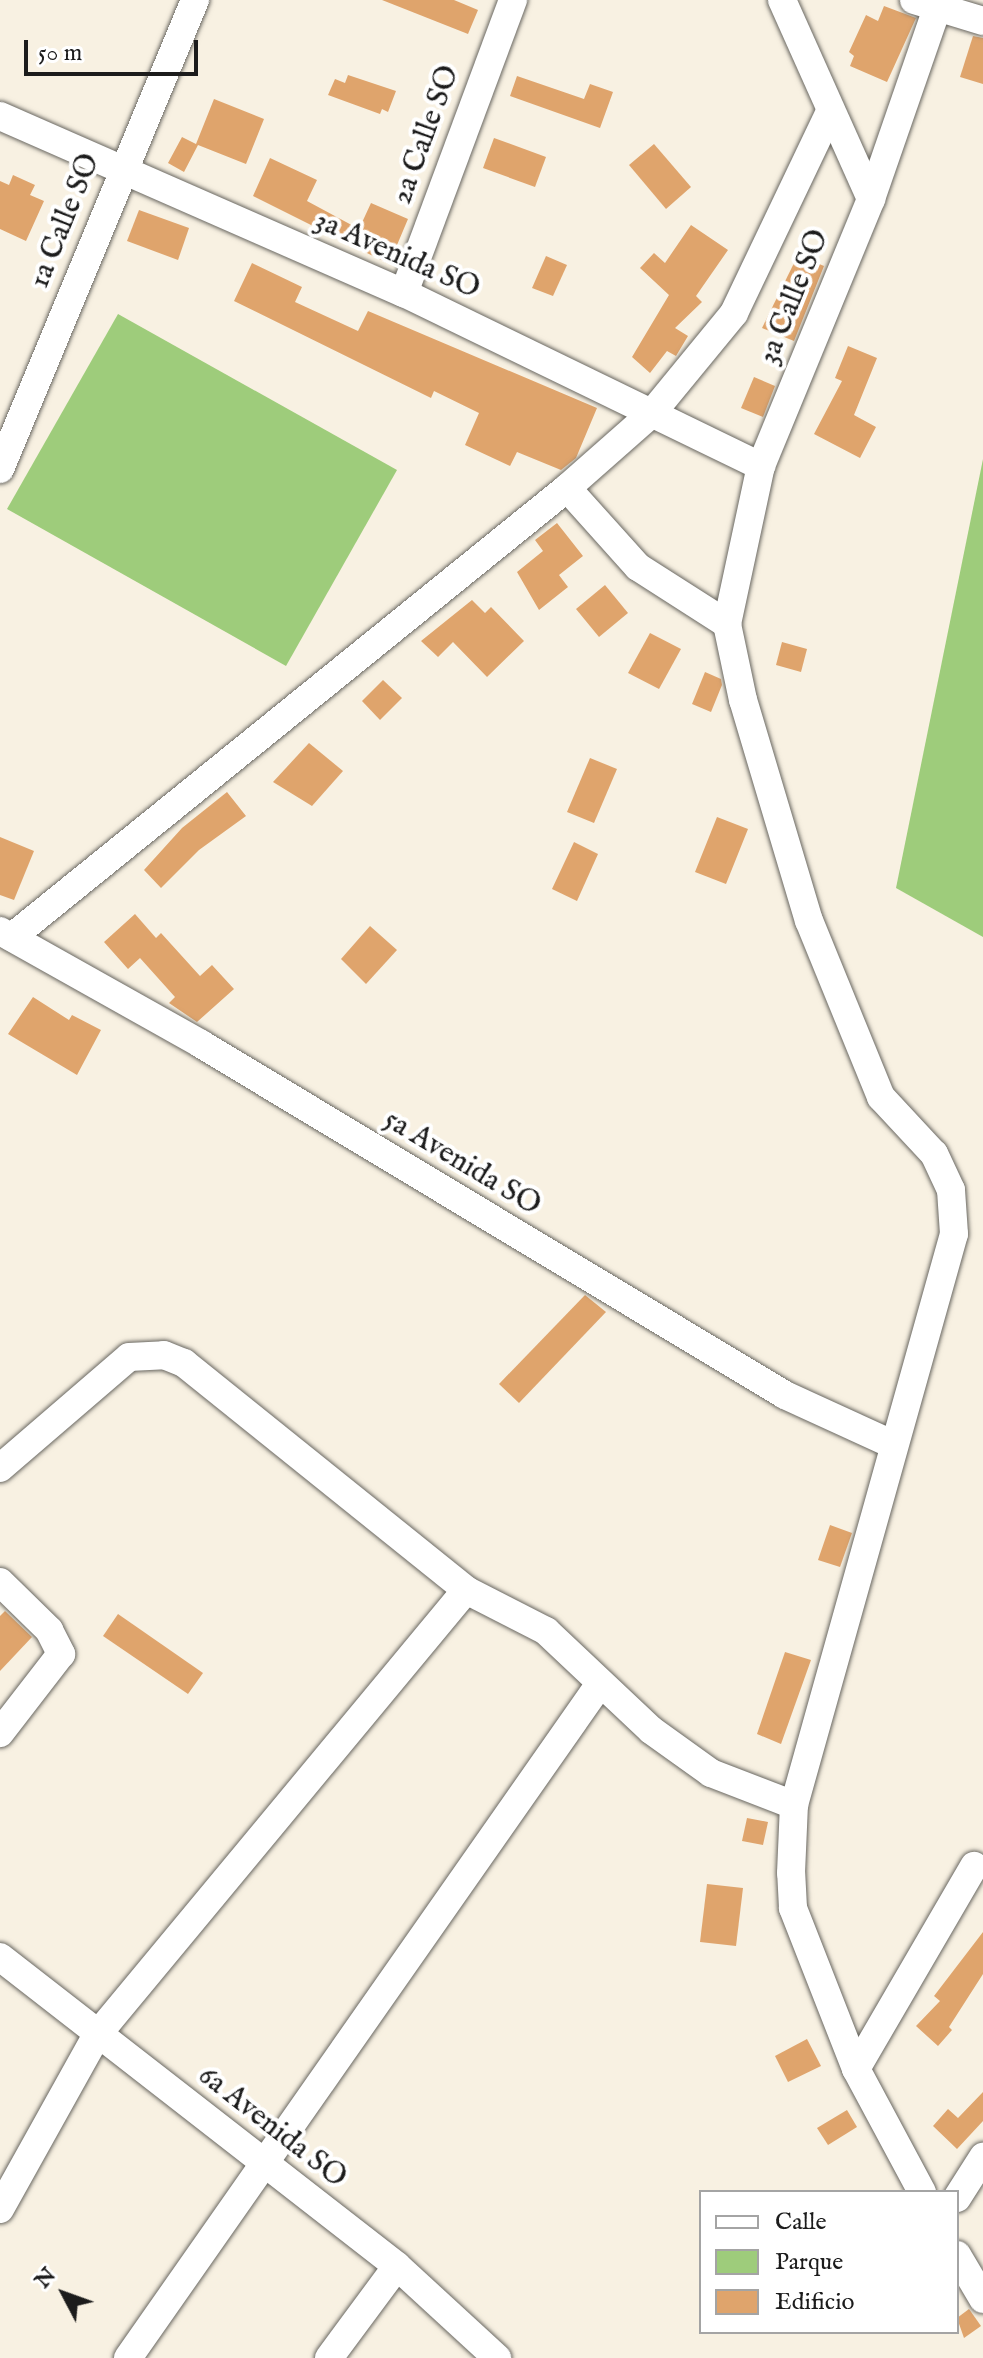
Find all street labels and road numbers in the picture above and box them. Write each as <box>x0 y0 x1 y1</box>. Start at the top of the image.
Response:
street label: 2a Calle SO <box>384 61 468 209</box>
street label: 1a Calle SO <box>22 148 108 294</box>
street label: 3a Avenida SO <box>309 203 485 307</box>
street label: 3a Calle SO <box>751 224 837 370</box>
street label: 5a Avenida SO <box>377 1102 547 1224</box>
street label: 6a Avenida SO <box>191 2058 353 2196</box>

